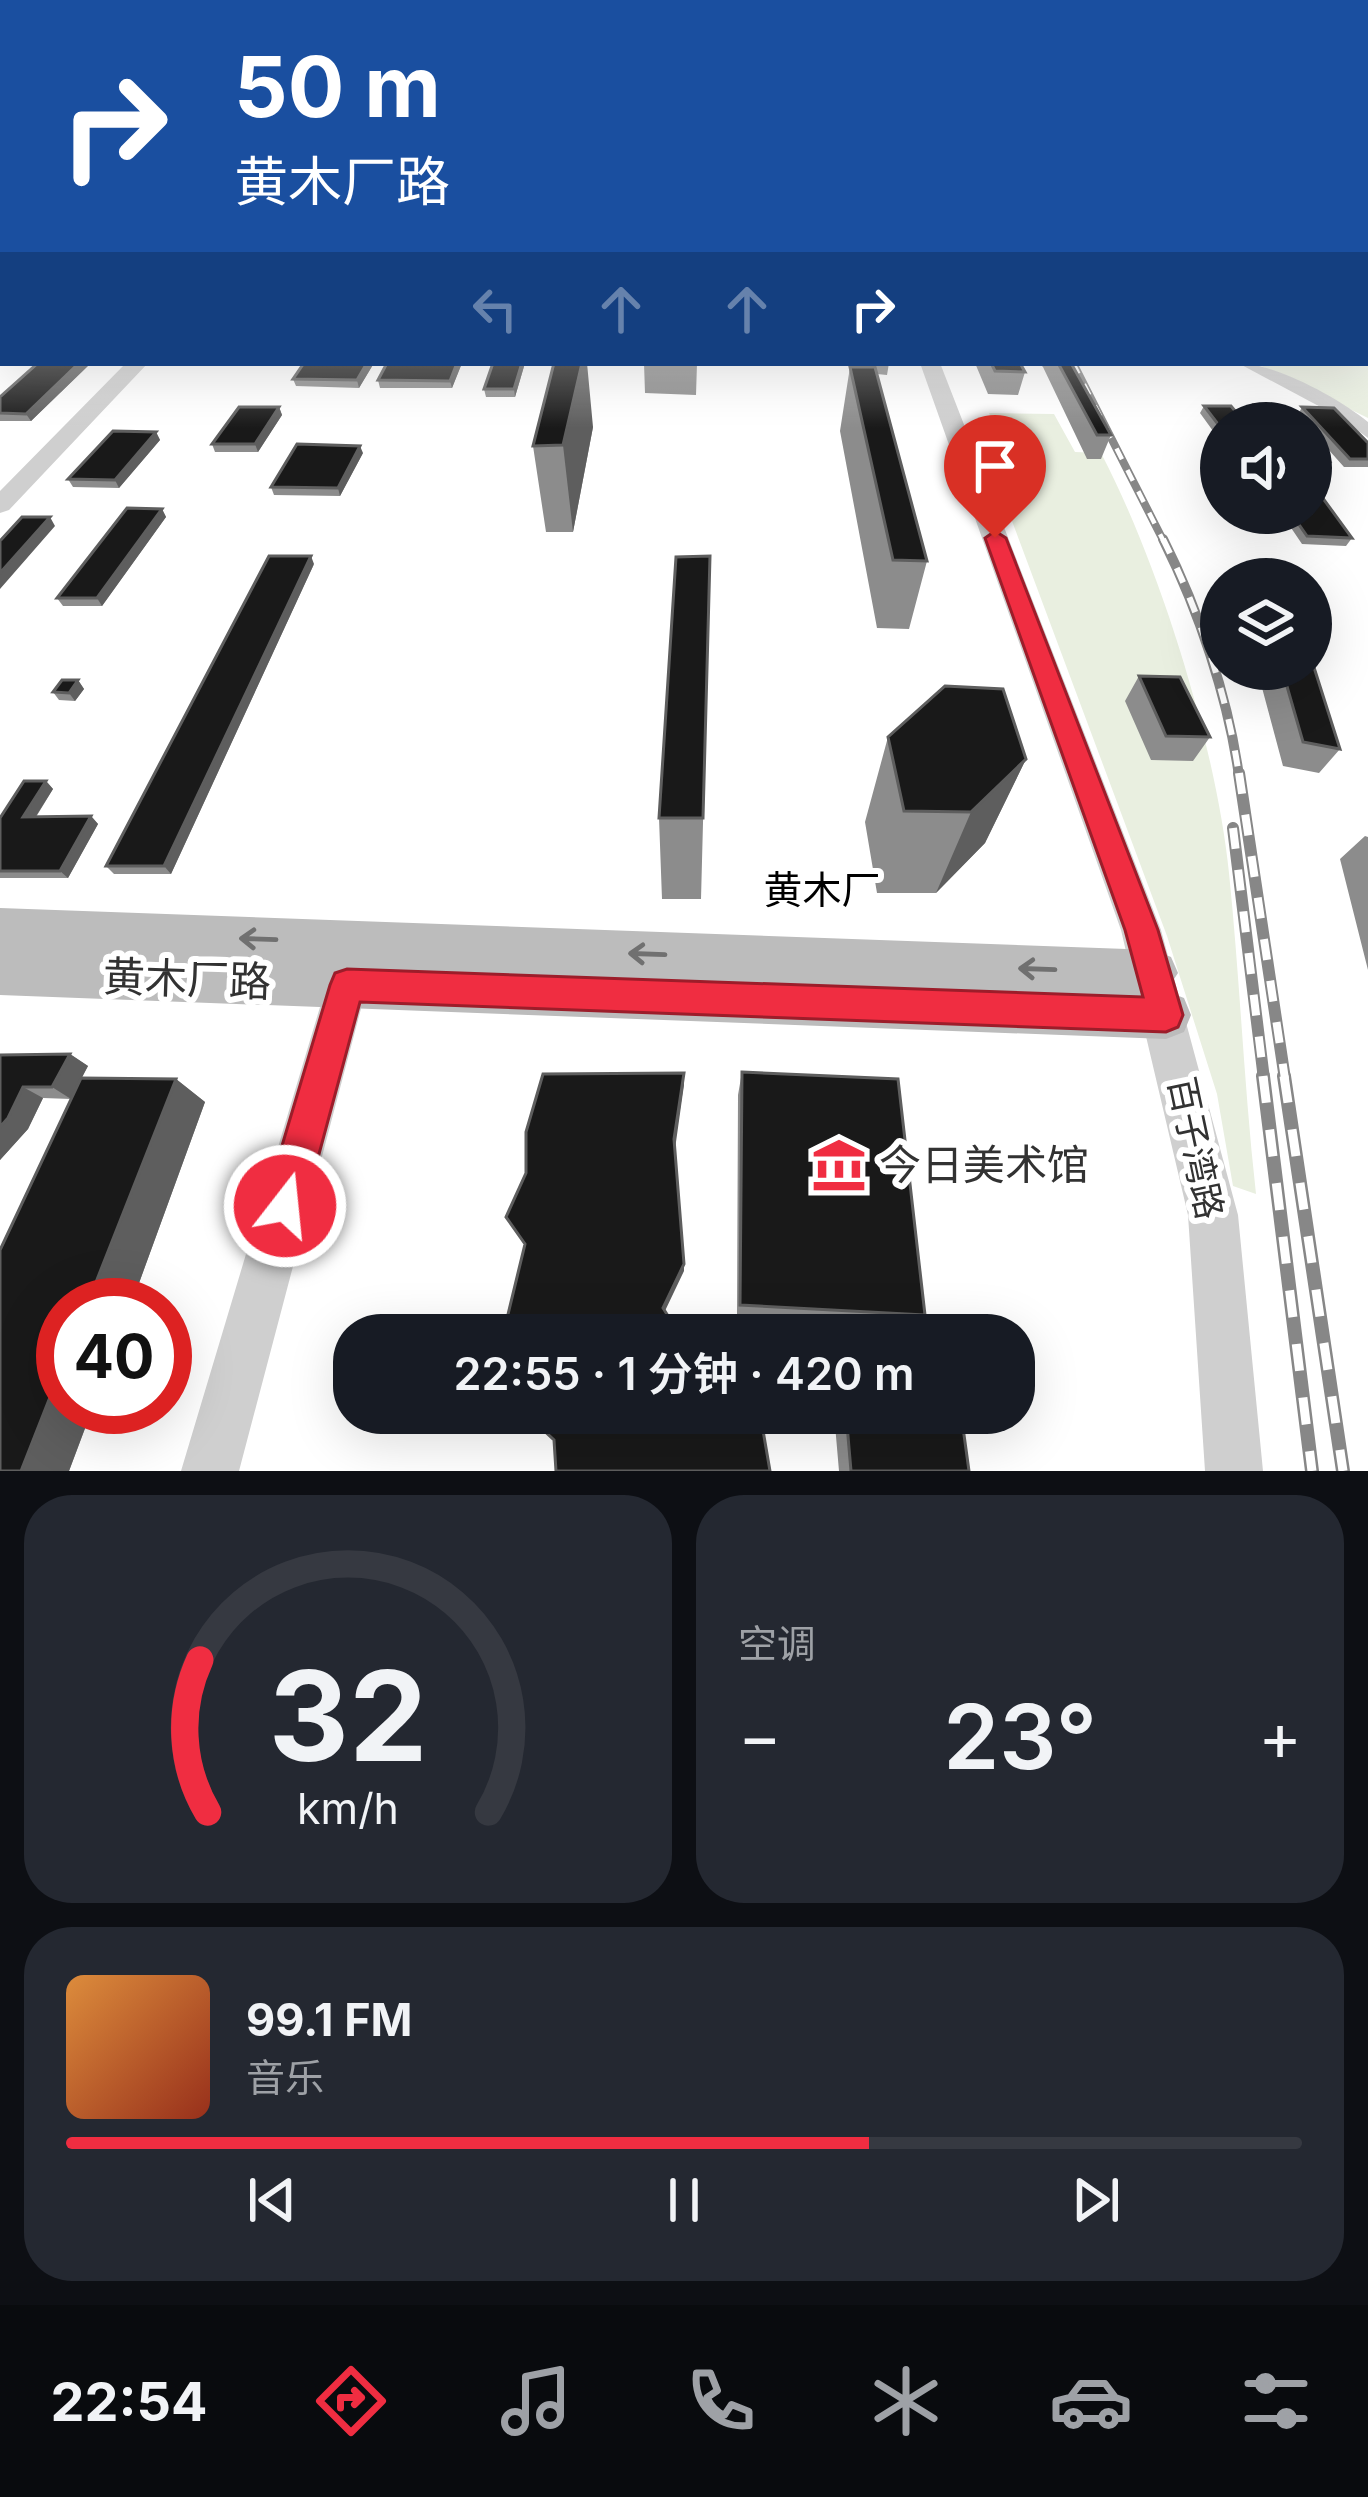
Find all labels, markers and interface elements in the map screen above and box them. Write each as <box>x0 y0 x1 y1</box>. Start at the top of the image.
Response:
text: 50 m <box>234 36 441 137</box>
icon: right <box>36 48 192 204</box>
text: 黄木厂路 <box>234 149 450 214</box>
icon: left <box>462 276 528 342</box>
icon: ahead <box>588 276 654 342</box>
icon: ahead <box>714 276 780 342</box>
icon: right <box>840 276 906 342</box>
map controls <box>1200 402 1332 690</box>
button: sound <box>1200 402 1332 534</box>
pin <box>944 415 1046 538</box>
icon: arrive <box>962 433 1028 499</box>
button: layers <box>1200 558 1332 690</box>
district label: 黄木厂 <box>763 866 881 913</box>
one-way arrow <box>239 927 278 950</box>
one-way arrow <box>628 942 667 965</box>
street label: 黄木厂路 <box>102 950 272 1007</box>
one-way arrow <box>1018 957 1057 980</box>
street label: 百子湾路 <box>1160 1073 1232 1223</box>
museum icon: 今日美术馆 <box>810 1136 868 1194</box>
place label: 今日美术馆 <box>879 1139 1089 1190</box>
position arrow <box>222 1143 348 1269</box>
speed limit sign: 40 <box>36 1278 192 1434</box>
text: 22:55 · 1 分钟 · 420 m <box>454 1346 915 1401</box>
text: 空调 <box>738 1620 816 1667</box>
text: 32 <box>268 1640 428 1791</box>
text: 23° <box>943 1682 1097 1791</box>
text: − <box>738 1696 782 1776</box>
text: + <box>1258 1696 1302 1776</box>
text: km/h <box>297 1782 399 1834</box>
text: 99.1 FM <box>246 1992 413 2047</box>
text: 音乐 <box>246 2054 324 2101</box>
icon: previous <box>239 2167 305 2233</box>
icon: pause <box>651 2167 717 2233</box>
icon: next <box>1063 2167 1129 2233</box>
icon: directions <box>309 2359 393 2443</box>
icon: music <box>494 2359 578 2443</box>
icon: phone <box>679 2359 763 2443</box>
icon: climate <box>864 2359 948 2443</box>
icon: car <box>1049 2359 1133 2443</box>
icon: filters <box>1234 2359 1318 2443</box>
text: 22:54 <box>50 2369 208 2434</box>

